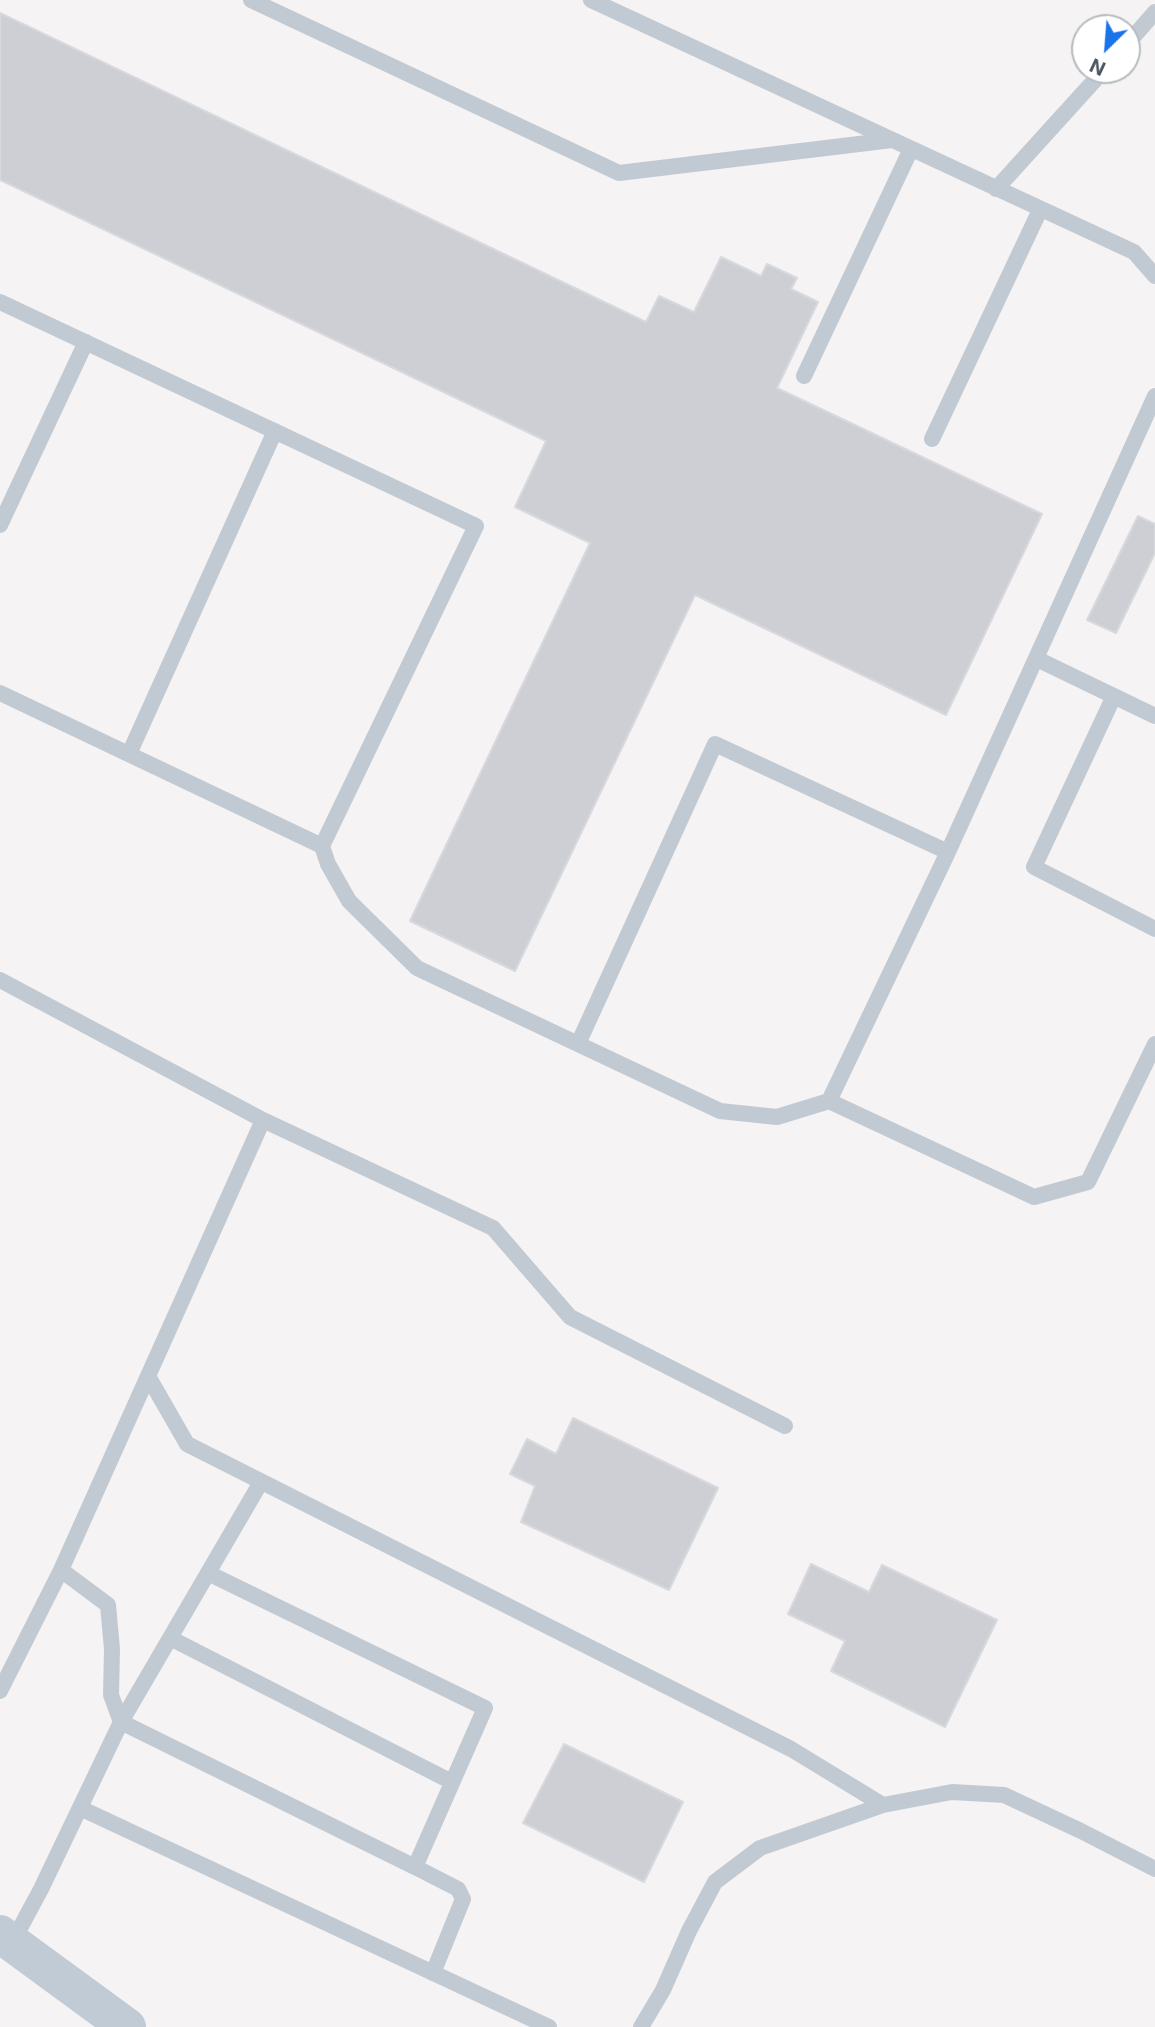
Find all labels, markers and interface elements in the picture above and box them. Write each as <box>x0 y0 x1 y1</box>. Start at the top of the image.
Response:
north arrow <box>1071 14 1141 84</box>
text: N <box>1086 53 1109 80</box>

